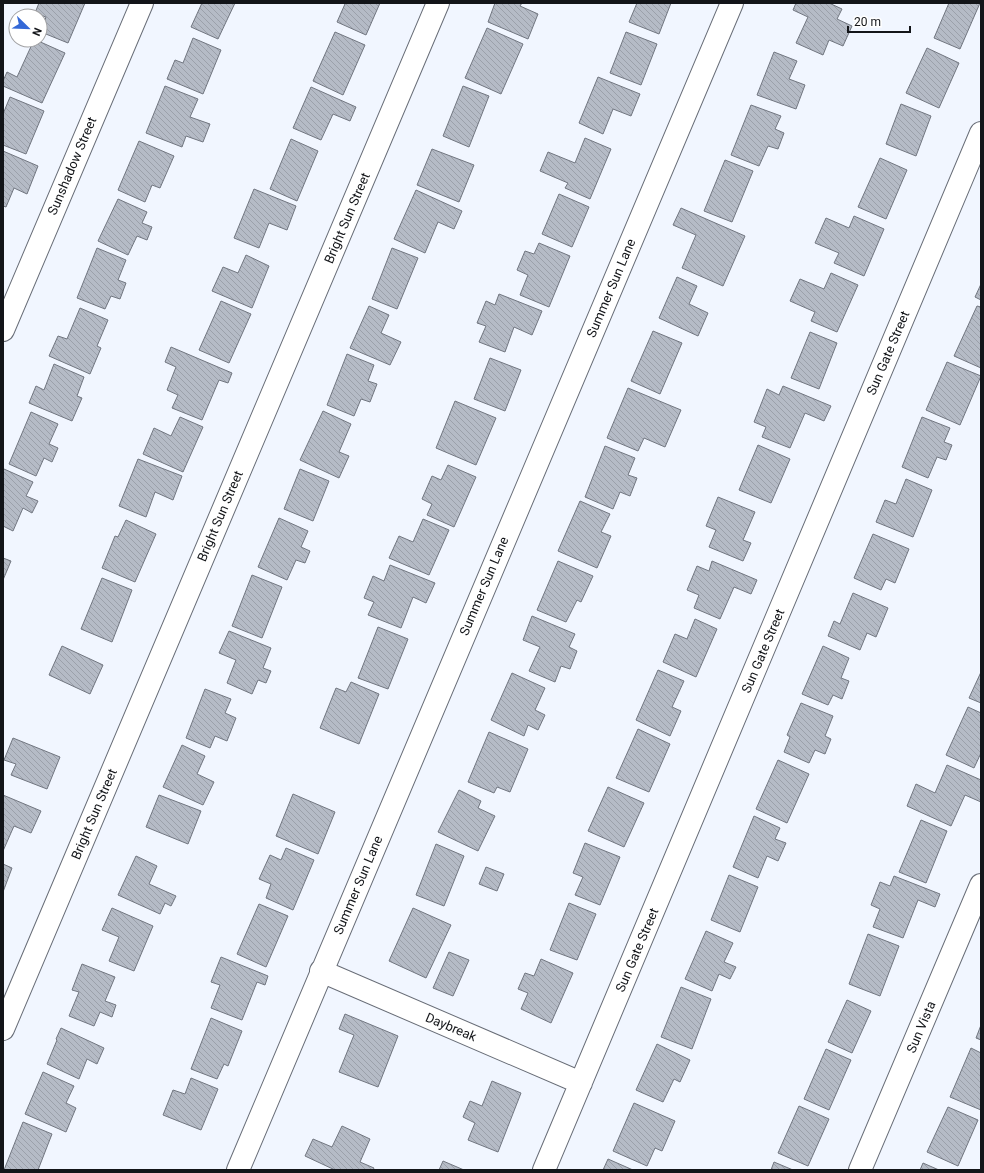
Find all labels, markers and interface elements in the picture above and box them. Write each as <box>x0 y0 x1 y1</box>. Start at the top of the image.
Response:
north arrow <box>8 8 48 48</box>
scale bar <box>848 8 910 34</box>
text: 20 m <box>854 15 881 29</box>
text: N <box>29 26 44 38</box>
street label: Sunshadow Street <box>45 115 99 217</box>
street label: Bright Sun Street <box>321 170 373 266</box>
street label: Summer Sun Lane <box>583 236 639 340</box>
street label: Sun Gate Street <box>864 309 912 397</box>
street label: Bright Sun Street <box>194 468 246 564</box>
street label: Summer Sun Lane <box>456 534 512 638</box>
street label: Sun Gate Street <box>739 607 787 695</box>
street label: Bright Sun Street <box>68 766 120 862</box>
street label: Summer Sun Lane <box>330 833 386 937</box>
street label: Sun Gate Street <box>613 906 661 994</box>
street label: Sun Vista <box>903 999 939 1055</box>
street label: Daybreak <box>423 1010 479 1045</box>

